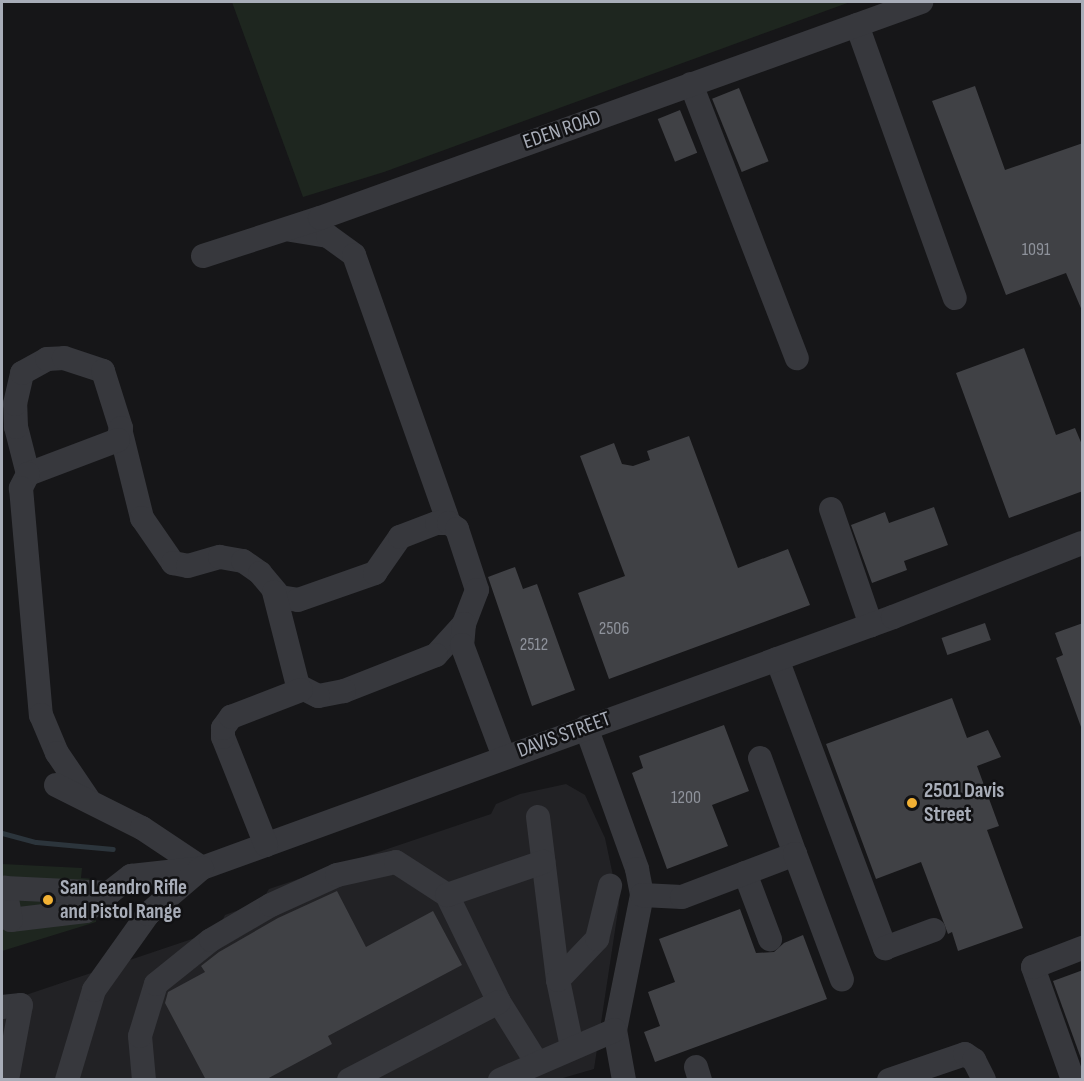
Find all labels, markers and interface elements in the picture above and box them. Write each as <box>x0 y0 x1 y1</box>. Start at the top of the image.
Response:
street label: EDEN ROAD <box>520 105 604 155</box>
house number: 1091 <box>1022 239 1050 261</box>
house number: 2506 <box>599 618 629 640</box>
house number: 2512 <box>520 634 548 656</box>
street label: DAVIS STREET <box>514 707 614 763</box>
place label: 2501 Davis Street <box>924 778 1004 828</box>
house number: 1200 <box>671 787 701 809</box>
marker: 2501 Davis Street <box>905 796 919 810</box>
place label: San Leandro Rifle and Pistol Range <box>60 875 187 925</box>
marker: San Leandro Rifle and Pistol Range <box>41 893 55 907</box>

